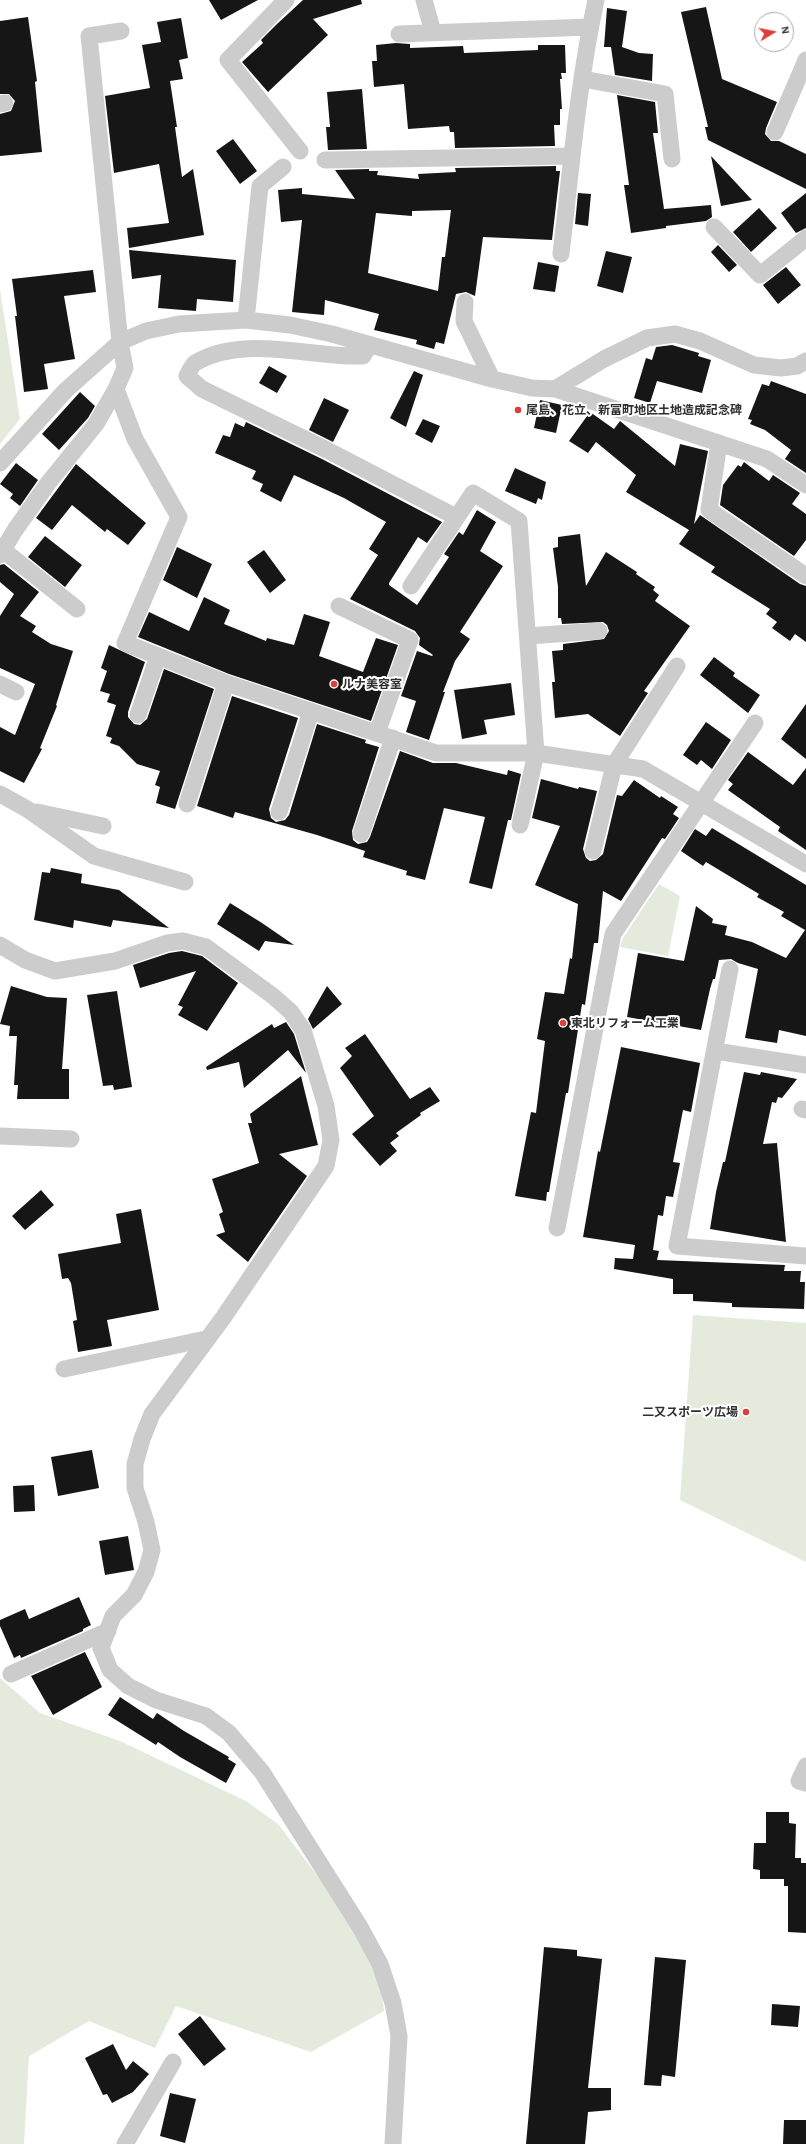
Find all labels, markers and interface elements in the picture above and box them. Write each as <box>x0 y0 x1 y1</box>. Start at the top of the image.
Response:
north arrow <box>754 12 794 52</box>
text: N <box>779 25 791 35</box>
place label: 尾島、花立、新富町地区土地造成記念碑 <box>526 403 742 417</box>
marker: 尾島、花立、新富町地区土地造成記念碑 <box>513 405 523 415</box>
place label: ルナ美容室 <box>342 677 402 691</box>
marker: ルナ美容室 <box>329 679 339 689</box>
place label: 東北リフォーム工業 <box>571 1016 679 1030</box>
marker: 東北リフォーム工業 <box>558 1018 568 1028</box>
place label: 二又スポーツ広場 <box>642 1405 738 1419</box>
marker: 二又スポーツ広場 <box>741 1407 751 1417</box>

